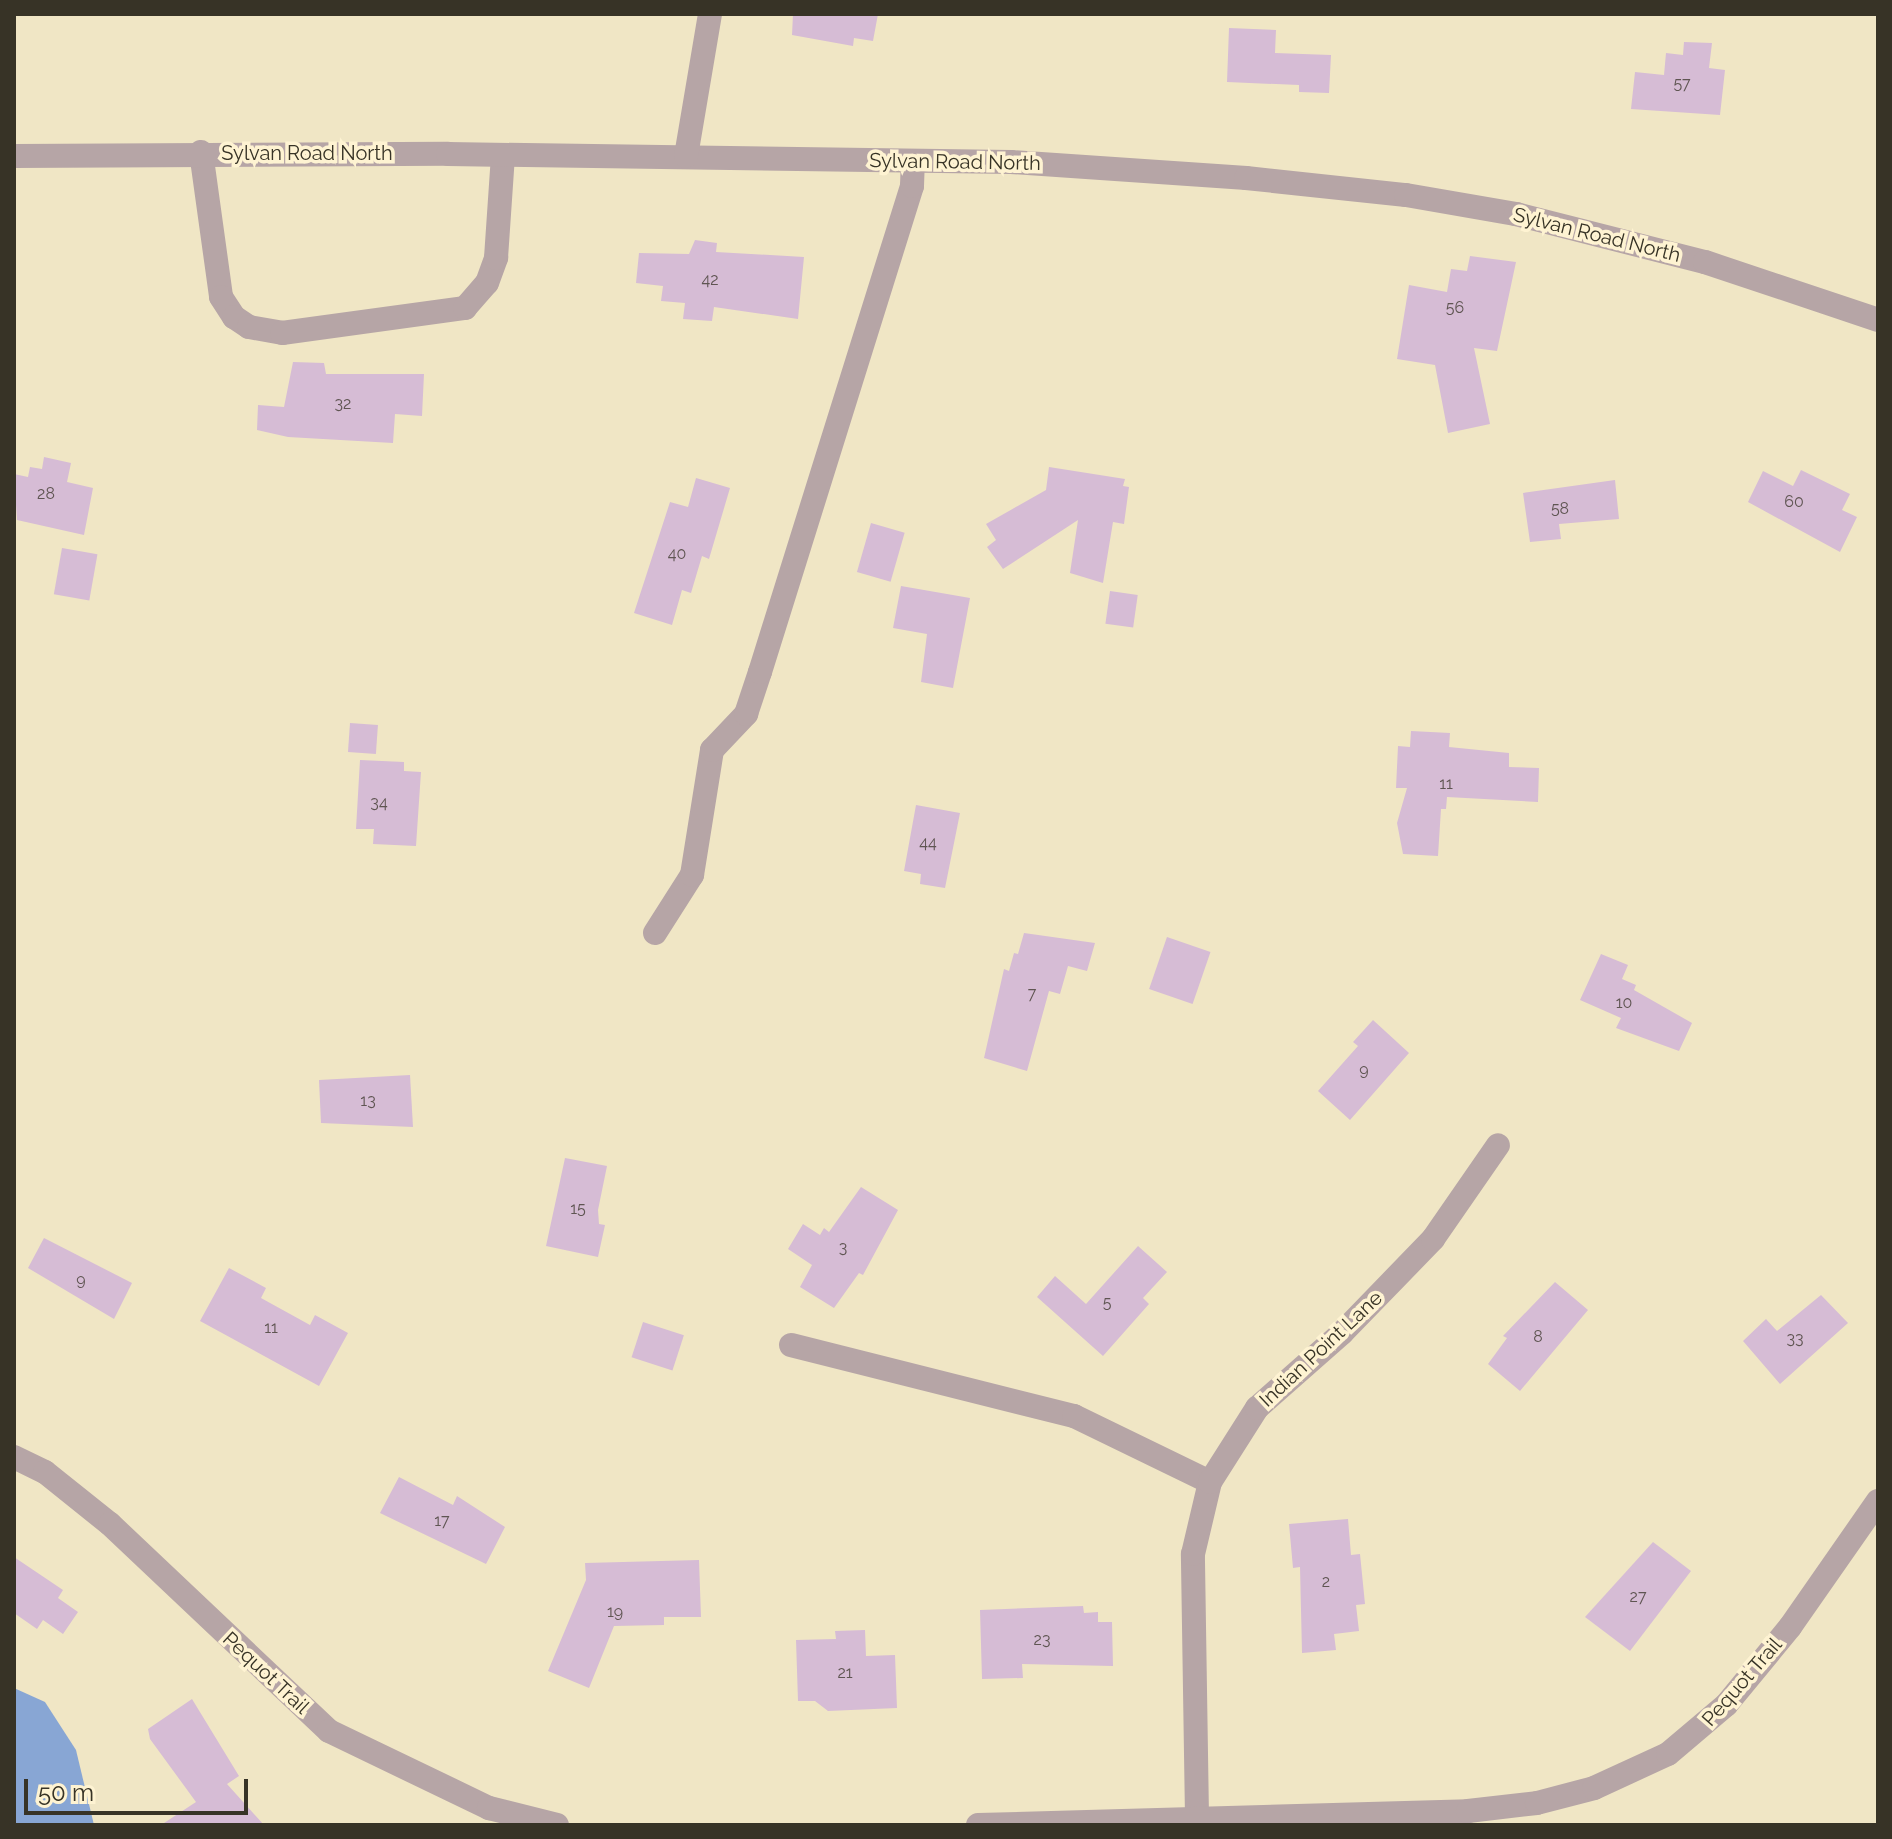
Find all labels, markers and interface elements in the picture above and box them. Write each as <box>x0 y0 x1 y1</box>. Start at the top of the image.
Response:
house number: 57 <box>1673 74 1691 94</box>
street label: Sylvan Road North <box>221 141 393 165</box>
street label: Sylvan Road North <box>869 149 1041 175</box>
street label: Sylvan Road North <box>1511 203 1683 267</box>
house number: 42 <box>701 270 719 290</box>
house number: 56 <box>1446 298 1464 318</box>
house number: 32 <box>335 394 351 414</box>
house number: 28 <box>37 484 55 504</box>
house number: 60 <box>1784 492 1804 512</box>
house number: 58 <box>1551 499 1569 519</box>
house number: 40 <box>668 544 686 564</box>
house number: 11 <box>1439 774 1453 794</box>
house number: 34 <box>370 793 388 813</box>
house number: 44 <box>919 833 937 853</box>
house number: 7 <box>1028 984 1036 1004</box>
house number: 10 <box>1616 993 1632 1013</box>
house number: 9 <box>1359 1060 1369 1080</box>
house number: 13 <box>360 1091 376 1111</box>
house number: 15 <box>570 1199 586 1219</box>
house number: 3 <box>839 1238 847 1258</box>
house number: 9 <box>76 1270 86 1290</box>
street label: Indian Point Lane <box>1255 1286 1387 1412</box>
house number: 5 <box>1103 1293 1111 1313</box>
house number: 11 <box>264 1318 278 1338</box>
house number: 8 <box>1533 1327 1543 1347</box>
house number: 33 <box>1786 1329 1804 1349</box>
house number: 17 <box>434 1511 450 1531</box>
house number: 2 <box>1322 1572 1330 1592</box>
house number: 27 <box>1630 1587 1646 1607</box>
house number: 19 <box>607 1602 623 1622</box>
street label: Pequot Trail <box>218 1627 314 1719</box>
house number: 23 <box>1034 1630 1050 1650</box>
street label: Pequot Trail <box>1697 1633 1787 1731</box>
house number: 21 <box>837 1663 853 1683</box>
scale bar <box>28 1763 252 1813</box>
text: 50 m <box>38 1778 94 1807</box>

